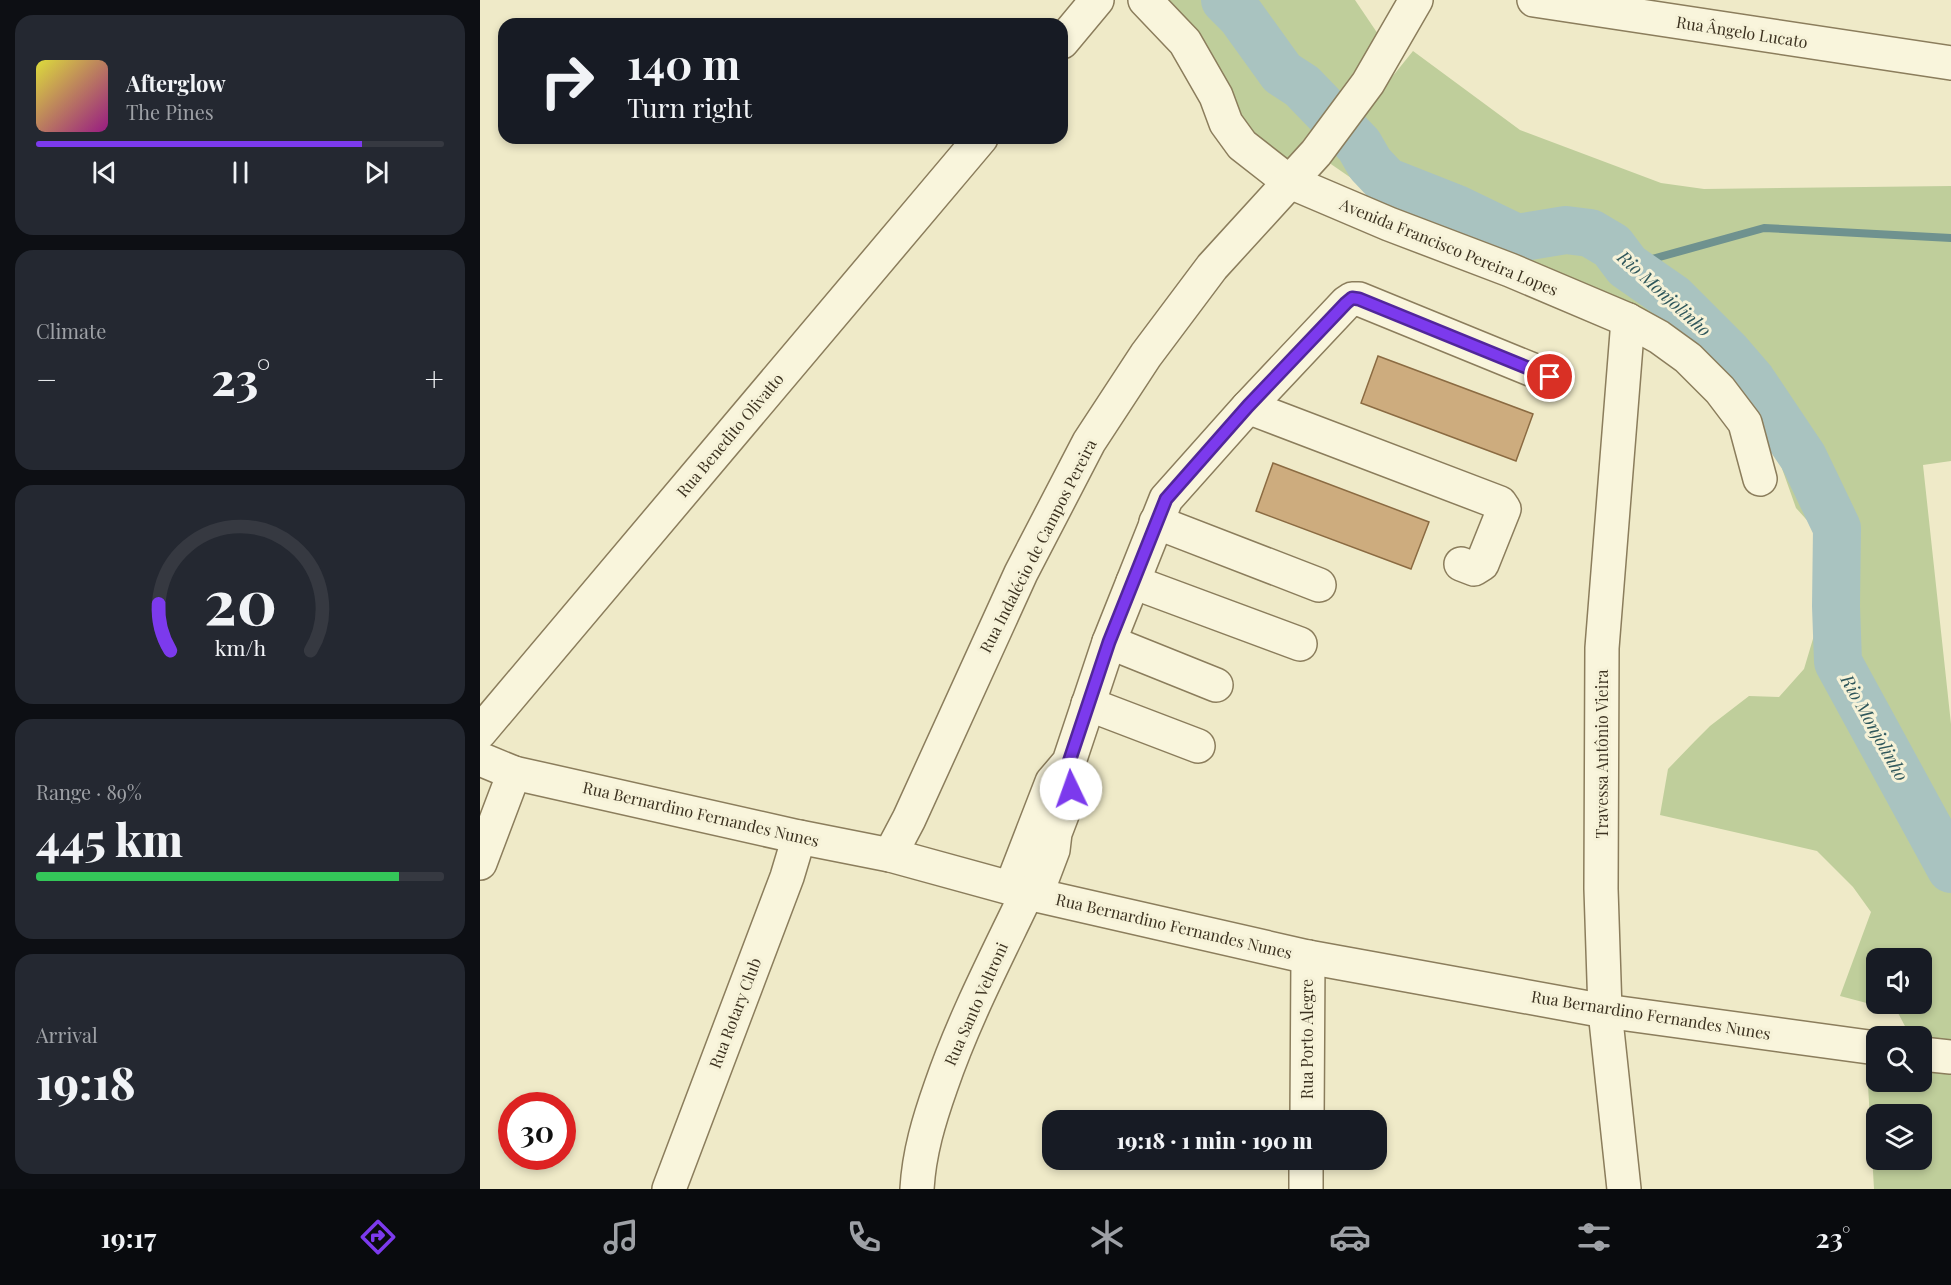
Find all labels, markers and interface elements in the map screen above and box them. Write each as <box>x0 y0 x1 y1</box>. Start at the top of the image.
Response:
street label: Rua Ângelo Lucato <box>1675 11 1810 52</box>
text: 140 m <box>627 35 740 91</box>
icon: right <box>528 42 606 120</box>
text: Afterglow <box>126 68 226 98</box>
text: Turn right <box>627 89 752 125</box>
text: The Pines <box>126 98 214 125</box>
icon: previous <box>88 156 121 189</box>
icon: pause <box>224 156 257 189</box>
icon: next <box>360 156 393 189</box>
street label: Avenida Francisco Pereira Lopes <box>1336 193 1561 300</box>
water label: Rio Monjolinho <box>1612 244 1717 342</box>
text: Climate <box>36 317 106 344</box>
text: 23° <box>211 347 270 407</box>
pin <box>1524 351 1575 402</box>
text: − <box>36 356 57 400</box>
text: + <box>425 356 444 400</box>
icon: arrive <box>1533 360 1566 393</box>
street label: Rua Benedito Olivatto <box>672 368 788 501</box>
street label: Rua Indalécio de Campos Pereira <box>974 435 1101 656</box>
text: 20 <box>204 558 276 642</box>
text: km/h <box>214 634 266 662</box>
water label: Rio Monjolinho <box>1835 669 1914 785</box>
street label: Travessa Antônio Vieira <box>1591 670 1612 838</box>
position arrow <box>1039 757 1103 821</box>
street label: Rua Bernardino Fernandes Nunes <box>581 776 821 851</box>
text: Range · 89% <box>36 778 142 805</box>
text: 445 km <box>36 808 183 868</box>
street label: Rua Bernardino Fernandes Nunes <box>1054 888 1294 963</box>
street label: Rua Santo Veltroni <box>939 939 1012 1069</box>
map controls <box>1866 948 1932 1170</box>
button: sound <box>1866 948 1932 1014</box>
street label: Rua Rotary Club <box>704 955 765 1071</box>
street label: Rua Porto Alegre <box>1296 979 1317 1099</box>
street label: Rua Bernardino Fernandes Nunes <box>1530 985 1772 1044</box>
text: Arrival <box>36 1021 98 1048</box>
button: search <box>1866 1026 1932 1092</box>
text: 19:18 <box>36 1051 136 1111</box>
speed limit sign: 30 <box>498 1092 576 1170</box>
button: layers <box>1866 1104 1932 1170</box>
text: 19:18 · 1 min · 190 m <box>1116 1125 1313 1155</box>
icon: directions <box>357 1216 399 1258</box>
icon: music <box>600 1216 642 1258</box>
icon: phone <box>843 1216 885 1258</box>
icon: climate <box>1086 1216 1128 1258</box>
icon: car <box>1329 1216 1371 1258</box>
icon: filters <box>1573 1216 1615 1258</box>
text: 19:17 <box>101 1219 156 1255</box>
text: 23° <box>1816 1219 1850 1255</box>

